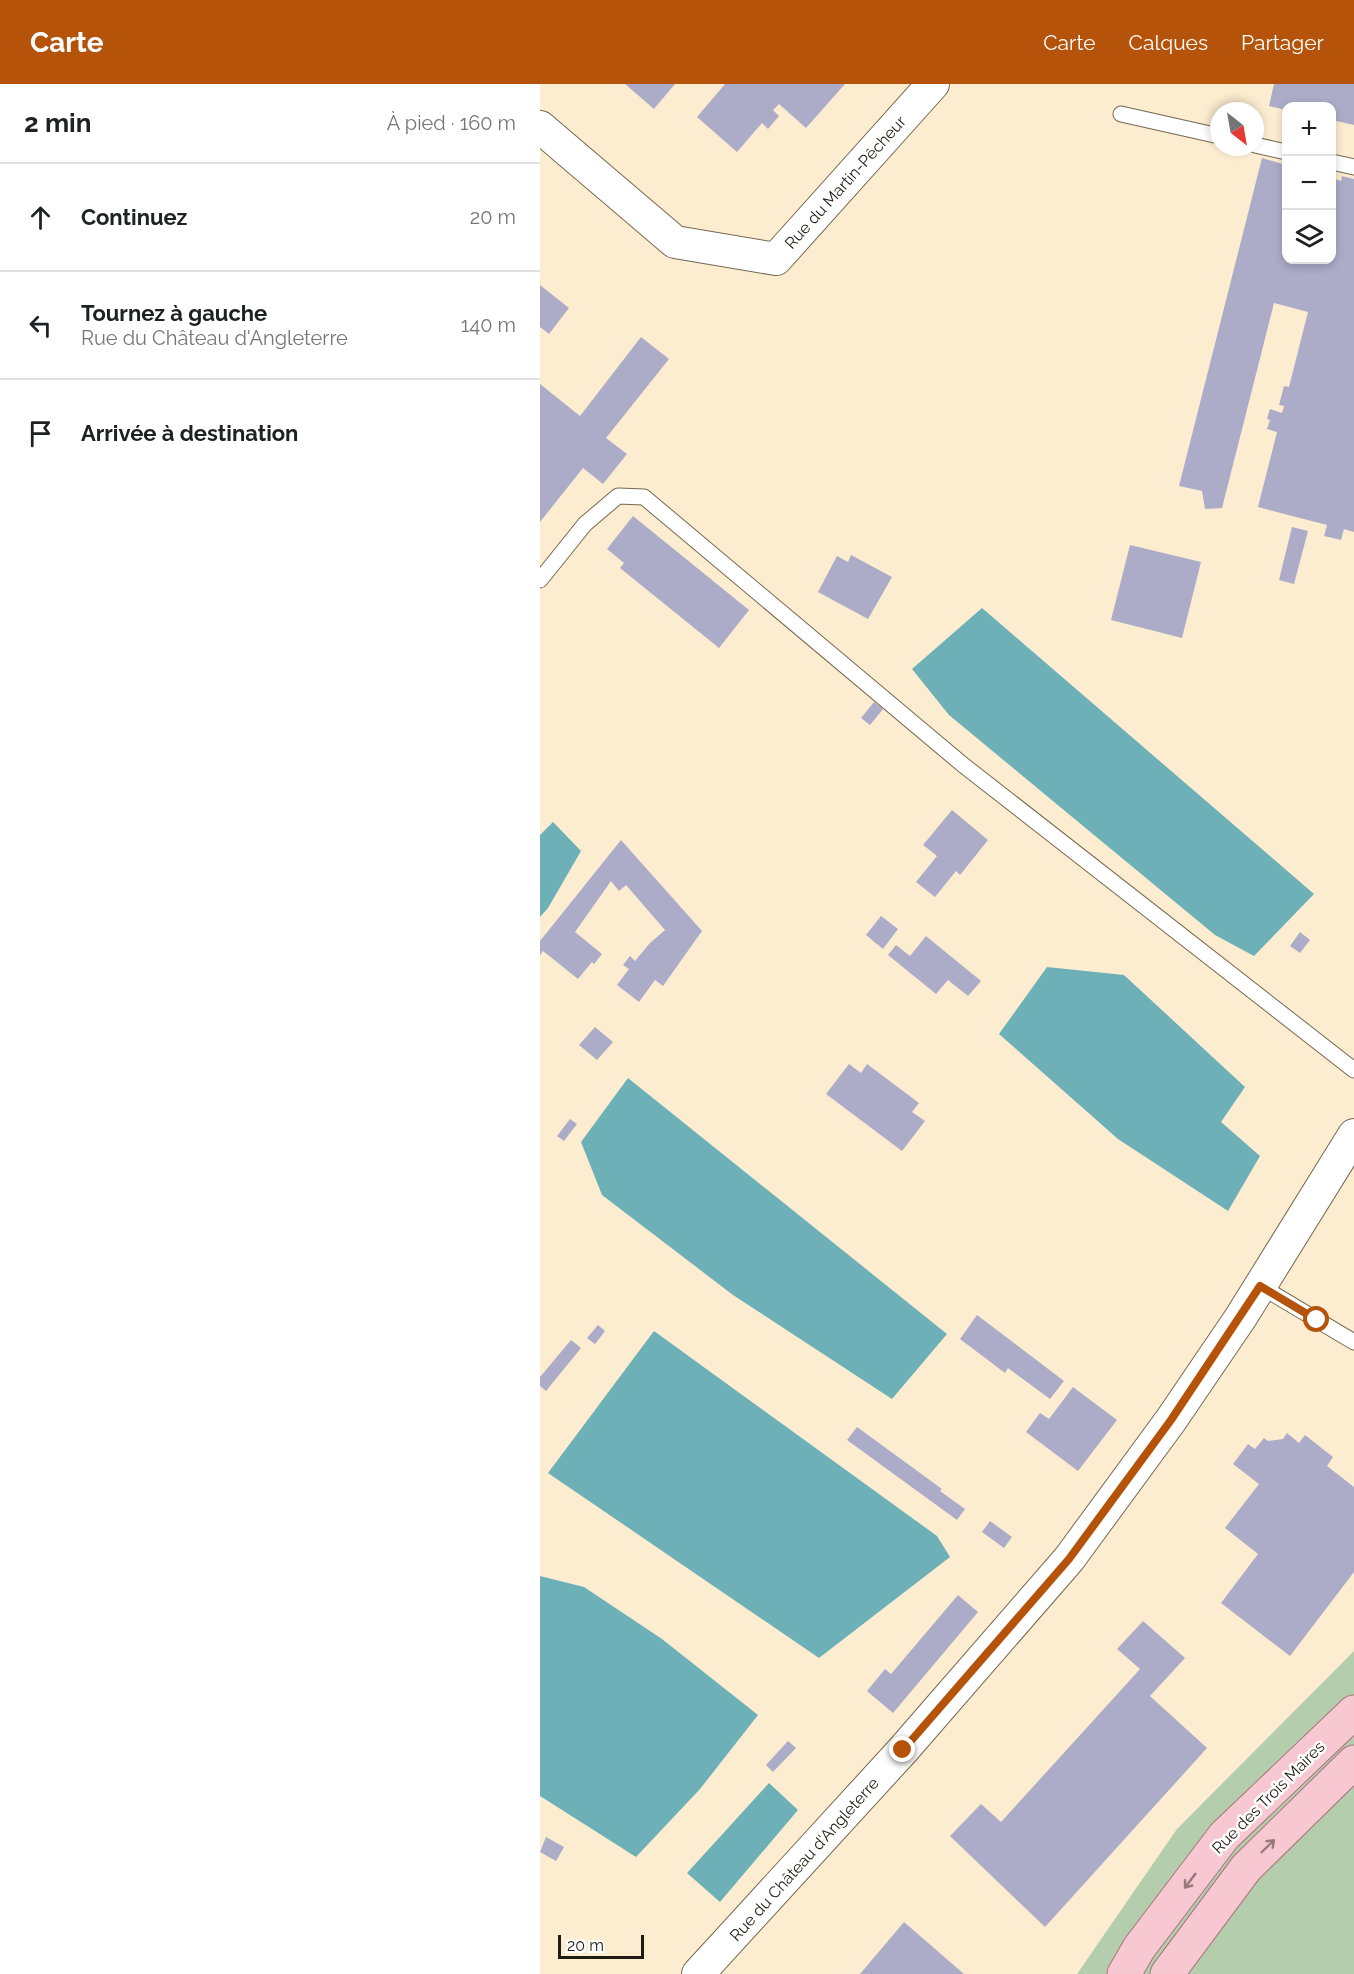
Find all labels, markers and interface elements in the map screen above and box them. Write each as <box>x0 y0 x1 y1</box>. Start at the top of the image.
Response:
text: Carte <box>30 26 103 59</box>
text: Carte <box>1043 30 1096 55</box>
text: Calques <box>1129 30 1208 55</box>
text: Partager <box>1241 30 1324 55</box>
north arrow <box>1210 102 1264 156</box>
map controls <box>1282 102 1336 264</box>
button: + <box>1282 102 1336 156</box>
text: 2 min <box>24 108 91 138</box>
text: À pied · 160 m <box>387 111 516 135</box>
street label: Rue du Martin-Pêcheur <box>781 112 910 253</box>
button: − <box>1282 156 1336 210</box>
icon: ahead <box>24 201 57 234</box>
text: Continuez <box>81 204 187 230</box>
text: 20 m <box>470 205 516 229</box>
button: layers <box>1282 210 1336 264</box>
text: Tournez à gauche <box>81 300 267 326</box>
icon: left <box>24 309 57 342</box>
text: 140 m <box>461 313 516 337</box>
text: Rue du Château d'Angleterre <box>81 326 348 350</box>
icon: arrive <box>24 417 57 450</box>
text: Arrivée à destination <box>81 420 298 446</box>
route start <box>1303 1306 1329 1332</box>
route end <box>889 1736 915 1762</box>
street label: Rue des Trois Maires <box>1208 1737 1329 1858</box>
street label: Rue du Château d'Angleterre <box>726 1774 883 1945</box>
one-way arrow <box>1261 1839 1276 1854</box>
one-way arrow <box>1184 1872 1197 1888</box>
scale bar <box>558 1932 644 1960</box>
text: 20 m <box>567 1936 604 1955</box>

